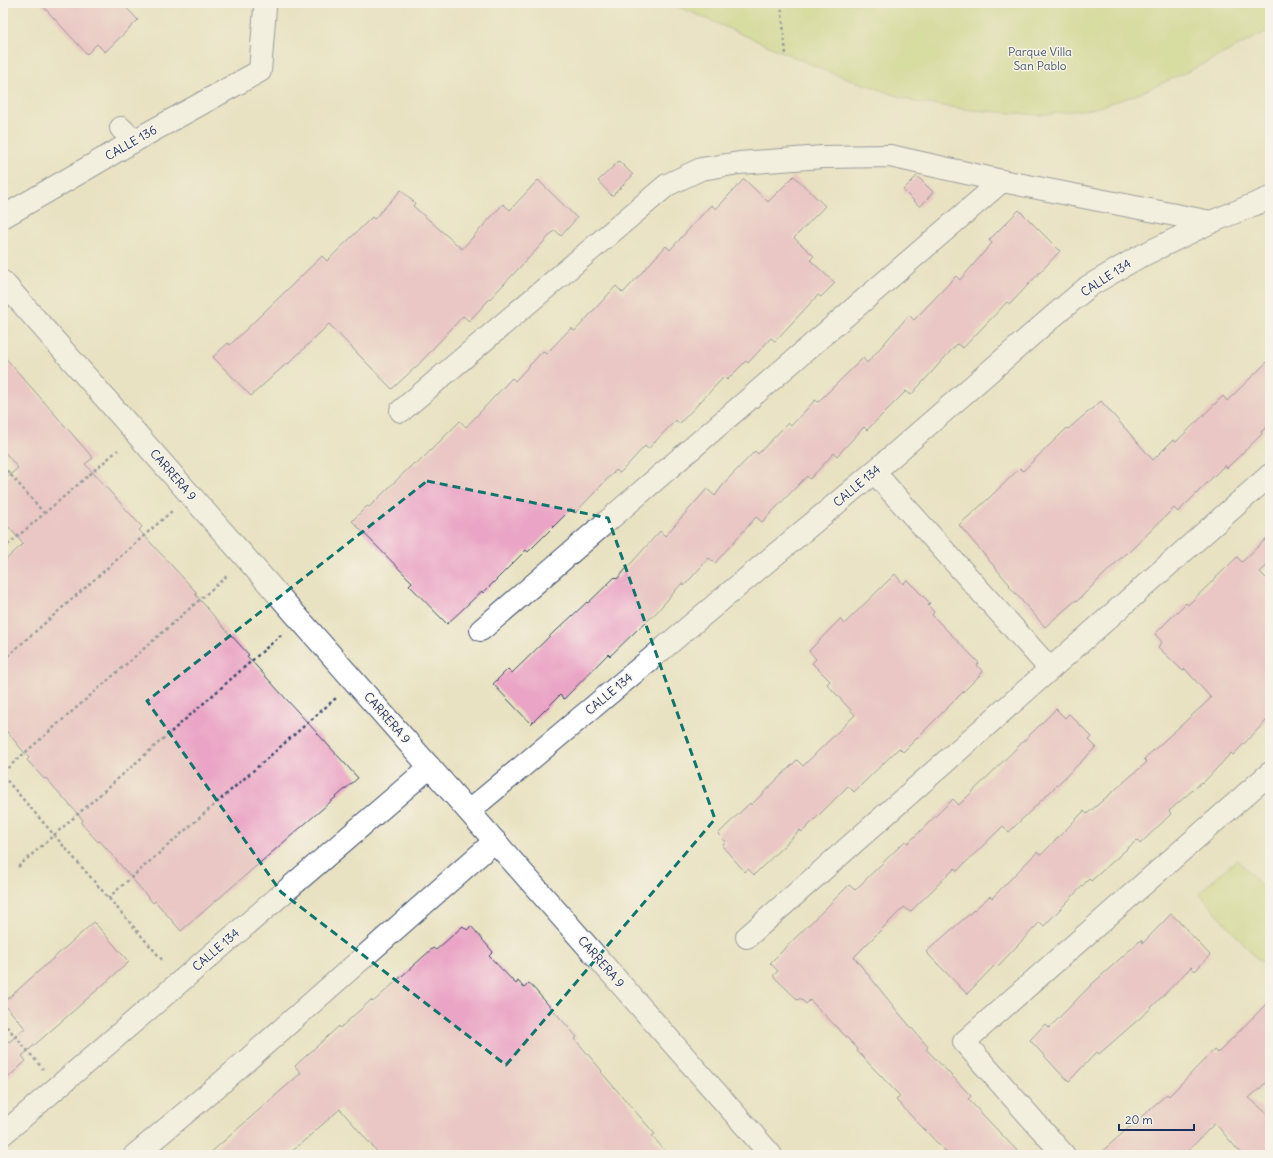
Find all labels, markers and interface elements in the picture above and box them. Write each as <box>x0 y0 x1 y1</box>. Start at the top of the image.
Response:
park label: Parque Villa San Pablo <box>1008 44 1072 73</box>
street label: CALLE 136 <box>102 122 159 163</box>
street label: CALLE 134 <box>1078 256 1134 299</box>
street label: CARRERA 9 <box>147 446 200 503</box>
street label: CALLE 134 <box>830 461 883 510</box>
street label: CALLE 134 <box>582 669 635 718</box>
street label: CARRERA 9 <box>361 689 414 746</box>
street label: CALLE 134 <box>189 925 242 974</box>
street label: CARRERA 9 <box>575 933 628 990</box>
scale bar <box>1119 1106 1194 1132</box>
text: 20 m <box>1125 1112 1153 1127</box>

